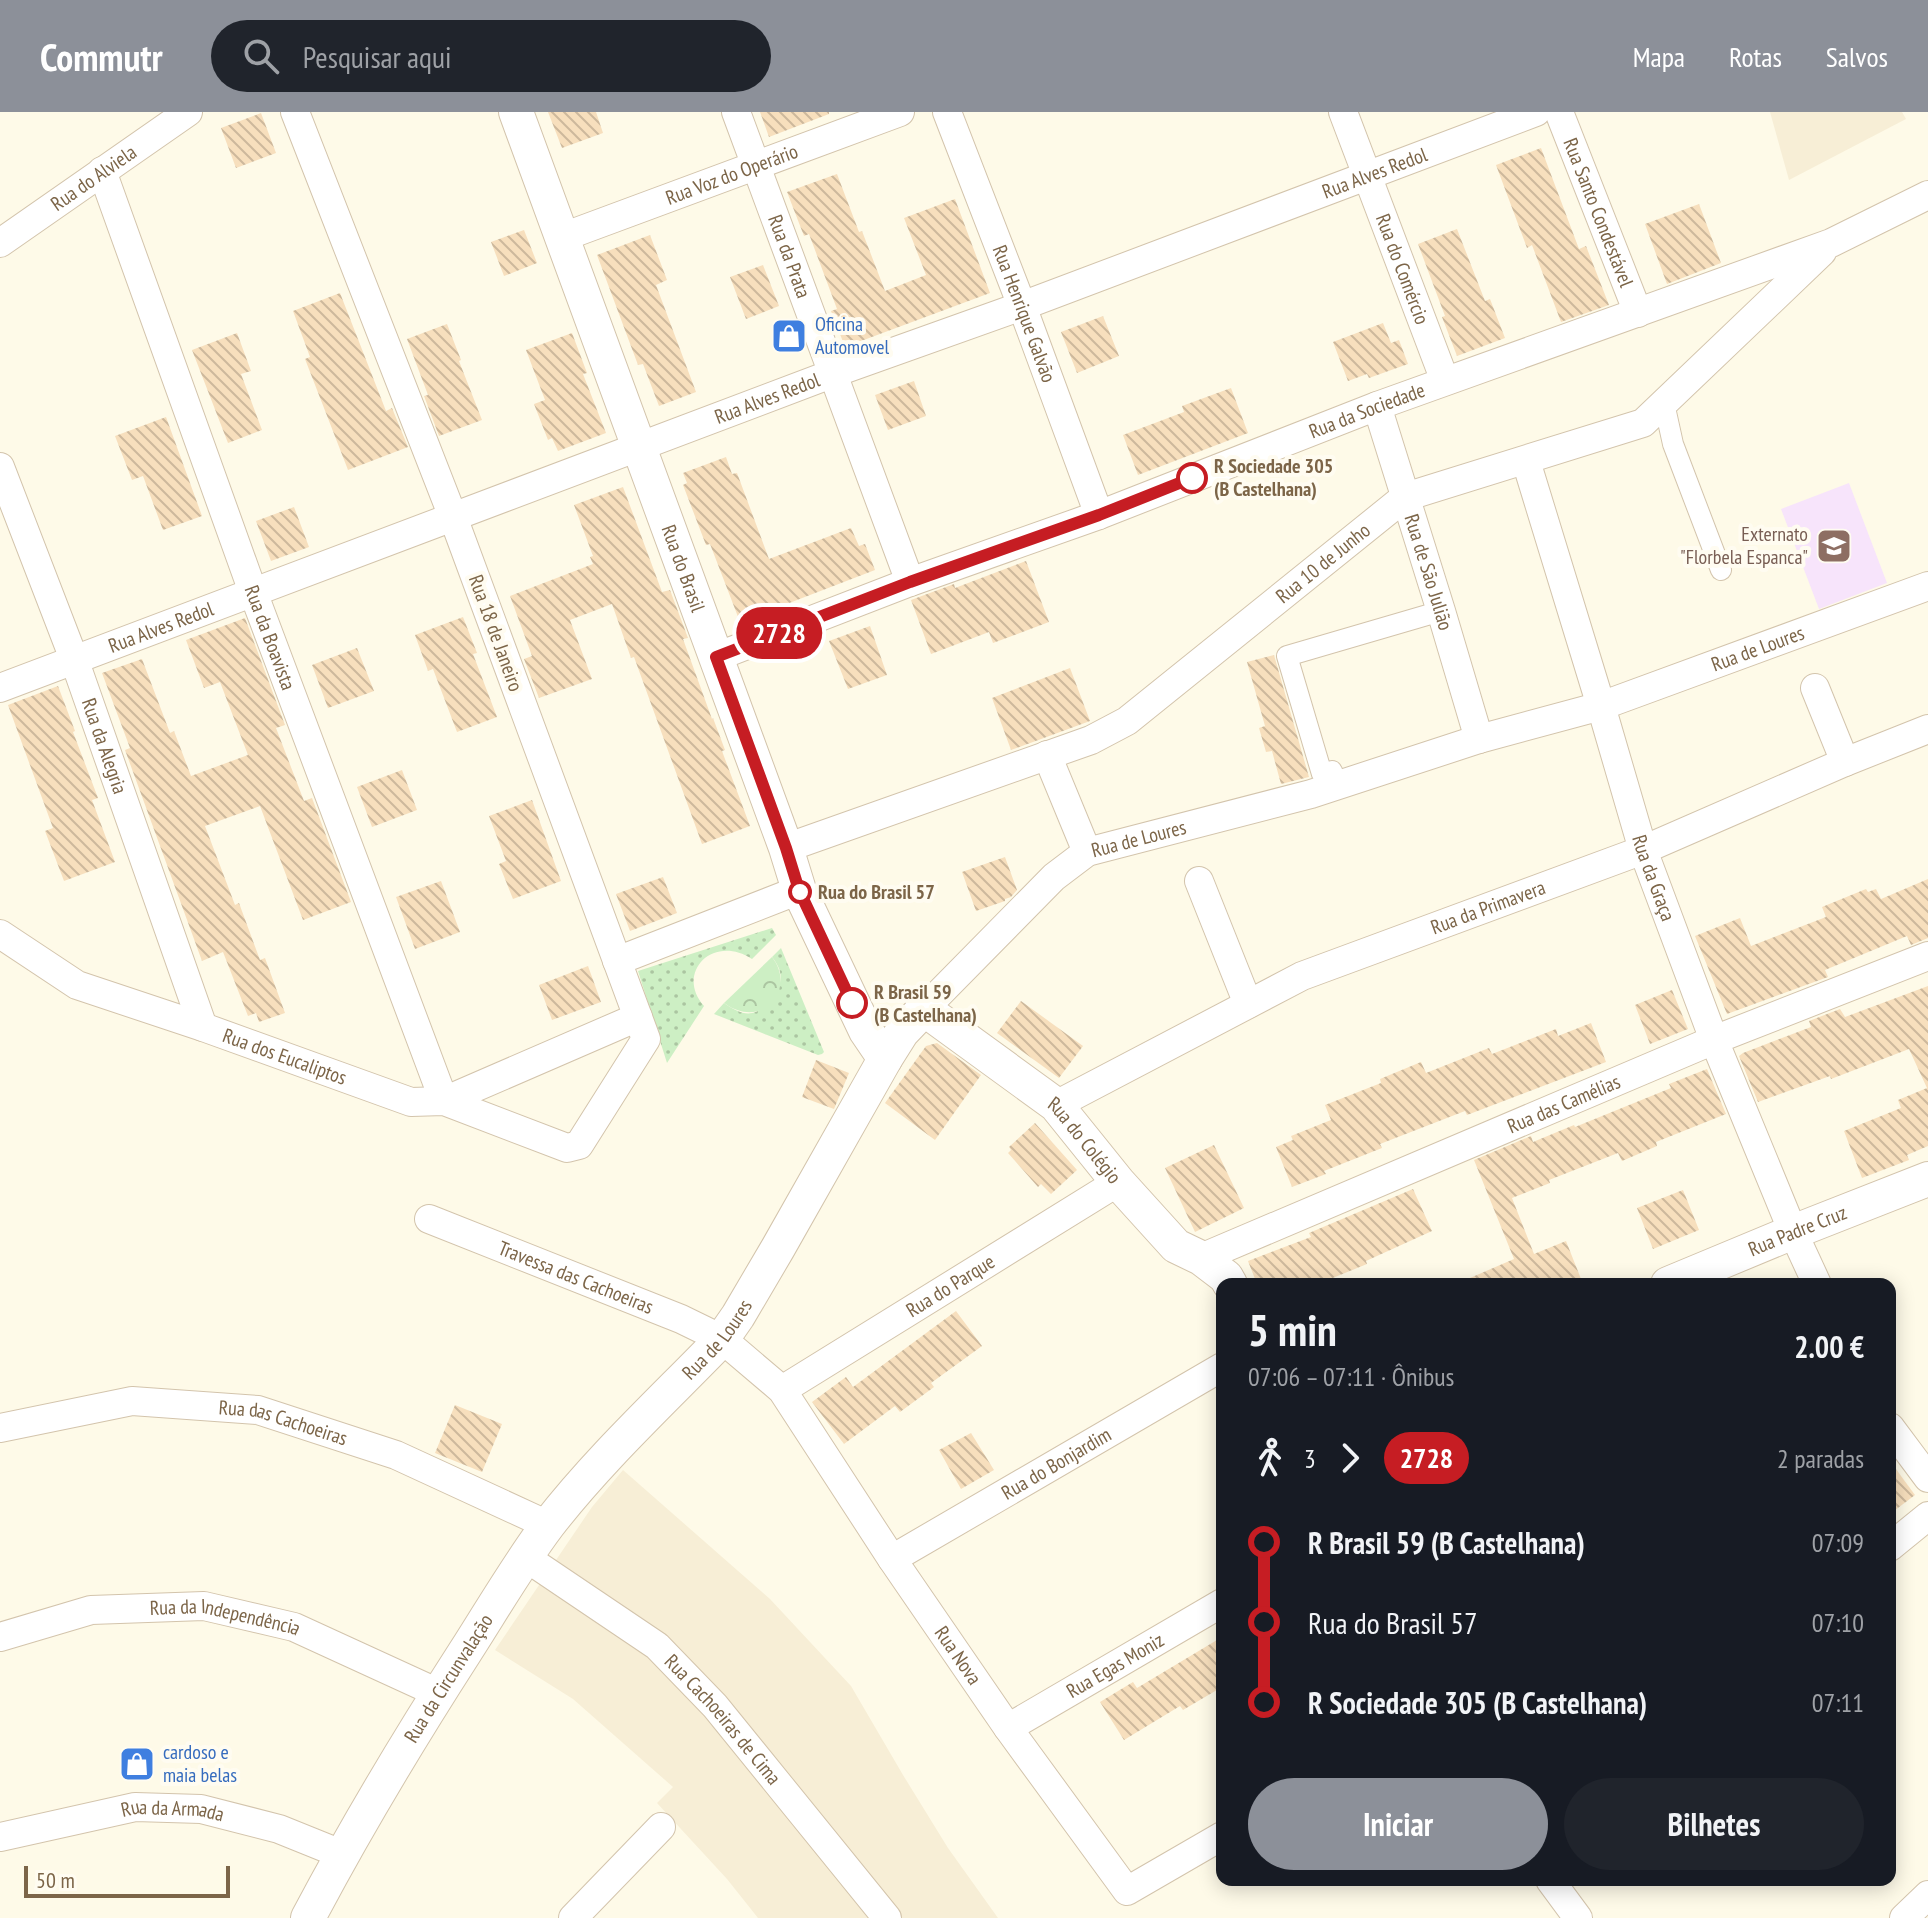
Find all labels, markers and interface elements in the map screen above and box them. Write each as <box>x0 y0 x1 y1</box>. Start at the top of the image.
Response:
search box <box>211 20 771 92</box>
text: Commutr <box>40 32 163 81</box>
icon: search <box>239 34 283 78</box>
text: Pesquisar aqui <box>303 37 452 76</box>
text: Mapa <box>1633 38 1685 75</box>
text: Rotas <box>1729 38 1782 75</box>
text: Salvos <box>1826 38 1888 75</box>
street label: Rua Santo Condestável <box>1557 134 1640 291</box>
street label: Rua Voz do Operário <box>662 138 802 211</box>
street label: Rua do Alviela <box>46 139 141 217</box>
street label: Rua Alves Redol <box>1318 141 1431 205</box>
street label: Rua do Comércio <box>1370 210 1435 328</box>
street label: Rua da Prata <box>762 211 817 302</box>
street label: Rua Henrique Galvão <box>987 241 1062 386</box>
place label: Oficina Automovel <box>815 311 890 360</box>
shop icon: Oficina Automovel <box>770 317 808 355</box>
street label: Rua Alves Redol <box>711 367 824 430</box>
street label: Rua da Sociedade <box>1305 377 1428 444</box>
place label: R Sociedade 305 (B Castelhana) <box>1214 453 1333 502</box>
marker: R Sociedade 305 (B Castelhana) <box>1177 463 1207 493</box>
street label: Rua de São Julião <box>1399 511 1459 633</box>
street label: Rua 10 de Junho <box>1271 517 1375 609</box>
street label: Rua do Brasil <box>656 521 711 616</box>
place label: Externato "Florbela Espanca" <box>1680 521 1808 570</box>
school or university icon: Externato "Florbela Espanca" <box>1815 527 1853 565</box>
street label: Rua 18 de Janeiro <box>463 571 529 695</box>
street label: Rua da Boavista <box>239 582 302 694</box>
street label: Rua Alves Redol <box>105 595 217 659</box>
line badge: 2728 <box>723 607 835 659</box>
text: 2728 <box>752 614 806 651</box>
street label: Rua de Loures <box>1708 620 1808 677</box>
street label: Rua da Alegria <box>76 695 133 797</box>
street label: Rua de Loures <box>1088 814 1189 863</box>
street label: Rua da Graça <box>1626 832 1681 925</box>
street label: Rua da Primavera <box>1427 874 1549 940</box>
place label: Rua do Brasil 57 <box>818 879 935 905</box>
marker: Rua do Brasil 57 <box>789 881 811 903</box>
place label: R Brasil 59 (B Castelhana) <box>874 979 977 1028</box>
marker: R Brasil 59 (B Castelhana) <box>837 988 867 1018</box>
street label: Rua dos Eucaliptos <box>219 1022 350 1091</box>
street label: Rua das Camélias <box>1503 1068 1624 1139</box>
street label: Rua do Colégio <box>1043 1091 1127 1189</box>
street label: Rua Padre Cruz <box>1744 1199 1850 1262</box>
street label: Travessa das Cachoeiras <box>495 1235 657 1320</box>
street label: Rua do Parque <box>901 1248 1000 1323</box>
street label: Rua de Loures <box>676 1295 758 1385</box>
text: 5 min <box>1248 1301 1337 1358</box>
text: 2.00 € <box>1794 1327 1864 1366</box>
text: 07:06 – 07:11 · Ônibus <box>1248 1360 1454 1393</box>
street label: Rua das Cachoeiras <box>218 1394 351 1451</box>
street label: Rua do Bonjardim <box>997 1421 1116 1506</box>
icon: walk <box>1248 1436 1292 1480</box>
icon: forward <box>1328 1436 1372 1480</box>
text: 2728 <box>1400 1439 1453 1476</box>
text: 3 <box>1304 1442 1316 1475</box>
text: 2 paradas <box>1777 1442 1864 1475</box>
text: R Brasil 59 (B Castelhana) <box>1308 1523 1585 1562</box>
text: 07:09 <box>1812 1526 1864 1559</box>
street label: Rua da Independência <box>149 1593 305 1641</box>
text: Rua do Brasil 57 <box>1308 1603 1477 1642</box>
text: 07:10 <box>1812 1606 1864 1639</box>
street label: Rua da Circunvalação <box>398 1609 499 1747</box>
street label: Rua Nova <box>929 1621 987 1690</box>
street label: Rua Egas Moniz <box>1062 1627 1168 1704</box>
street label: Rua Cachoeiras de Cima <box>659 1649 787 1790</box>
text: R Sociedade 305 (B Castelhana) <box>1308 1683 1647 1722</box>
text: 07:11 <box>1812 1686 1864 1719</box>
place label: cardoso e maia belas <box>163 1739 237 1788</box>
shop icon: cardoso e maia belas <box>118 1745 156 1783</box>
button: Iniciar <box>1248 1778 1548 1870</box>
button: Bilhetes <box>1564 1778 1864 1870</box>
street label: Rua da Armada <box>118 1793 227 1827</box>
scale bar <box>24 1862 230 1898</box>
text: 50 m <box>36 1866 75 1894</box>

